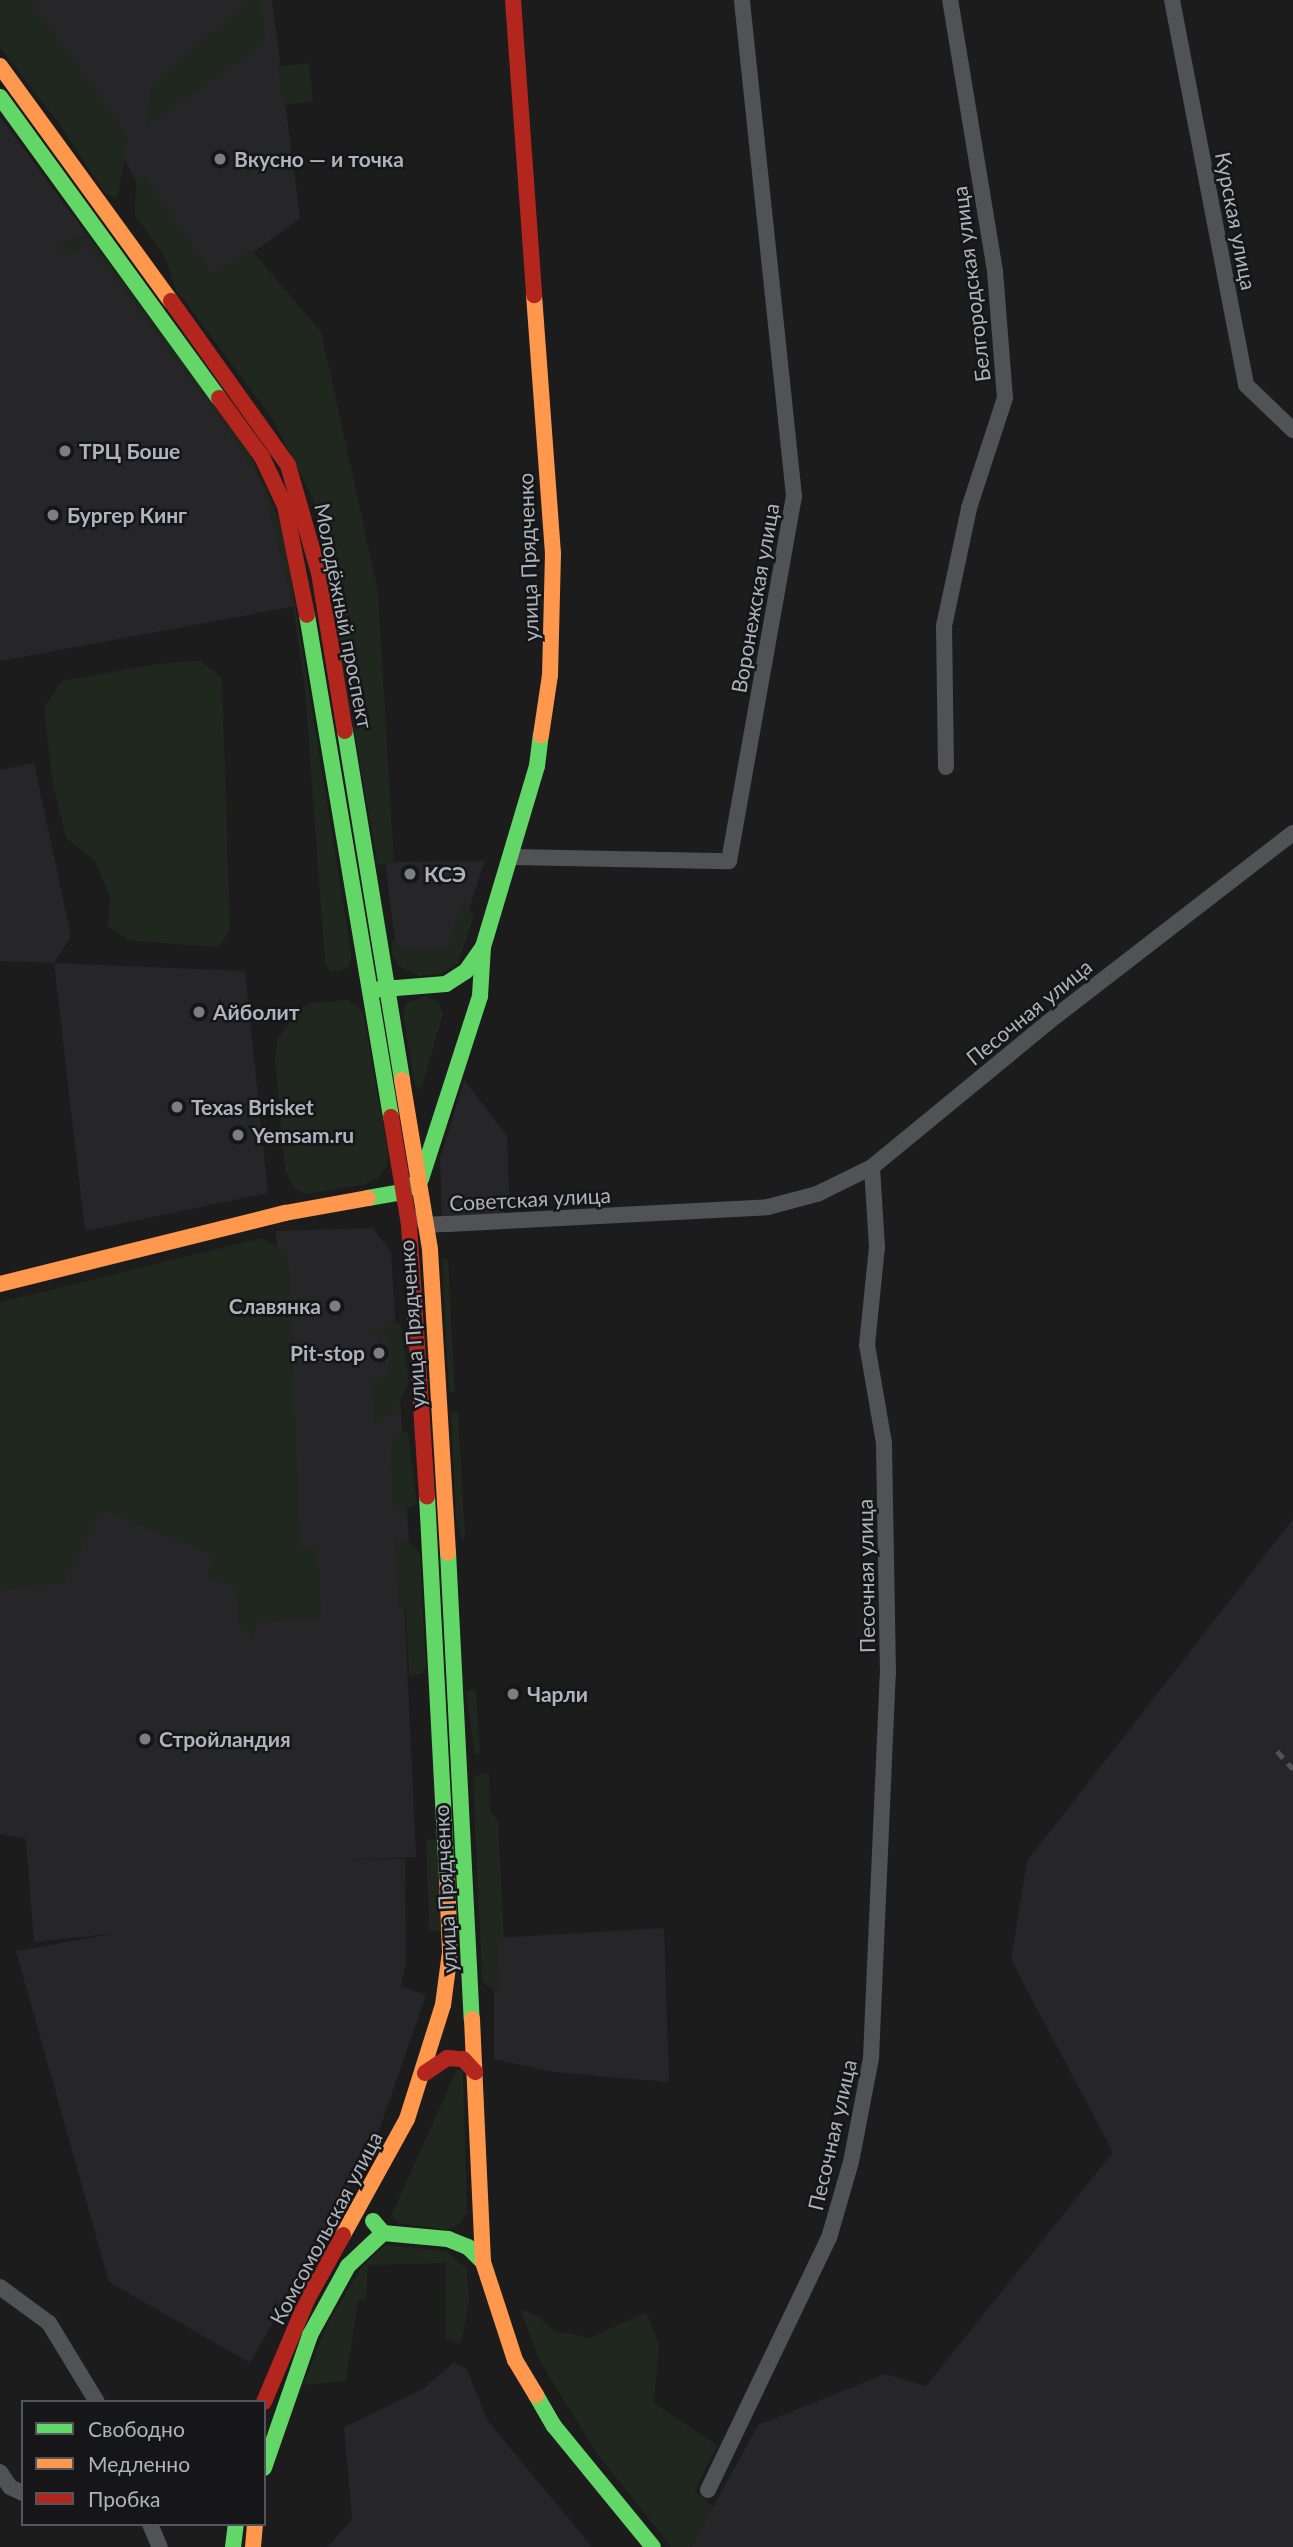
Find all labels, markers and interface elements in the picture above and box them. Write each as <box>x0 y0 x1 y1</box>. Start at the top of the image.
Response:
place label: Вкусно — и точка <box>234 146 404 172</box>
street label: Курская улица <box>1210 150 1262 292</box>
marker: Вкусно — и точка <box>212 151 228 167</box>
street label: Белгородская улица <box>946 185 996 383</box>
place label: ТРЦ Боше <box>79 438 180 464</box>
marker: ТРЦ Боше <box>57 443 73 459</box>
street label: улица Прядченко <box>512 472 544 642</box>
street label: Молодёжный проспект <box>310 501 378 731</box>
street label: Воронежская улица <box>726 501 784 695</box>
place label: Бургер Кинг <box>67 502 187 528</box>
marker: Бургер Кинг <box>45 507 61 523</box>
place label: КСЭ <box>424 861 466 887</box>
marker: КСЭ <box>402 866 418 882</box>
street label: Песочная улица <box>961 954 1097 1070</box>
place label: Айболит <box>213 999 300 1025</box>
marker: Айболит <box>191 1004 207 1020</box>
place label: Texas Brisket <box>191 1094 314 1120</box>
marker: Texas Brisket <box>169 1099 185 1115</box>
place label: Yemsam.ru <box>252 1122 354 1148</box>
marker: Yemsam.ru <box>230 1127 246 1143</box>
street label: Советская улица <box>449 1182 611 1216</box>
street label: улица Прядченко <box>394 1239 430 1409</box>
place label: Славянка <box>229 1293 321 1319</box>
marker: Славянка <box>327 1298 343 1314</box>
place label: Pit-stop <box>290 1340 365 1366</box>
marker: Pit-stop <box>371 1345 387 1361</box>
street label: Песочная улица <box>852 1499 880 1653</box>
place label: Чарли <box>527 1681 588 1707</box>
marker: Чарли <box>505 1686 521 1702</box>
place label: Стройландия <box>159 1726 291 1752</box>
marker: Стройландия <box>137 1731 153 1747</box>
street label: улица Прядченко <box>428 1804 462 1974</box>
street label: Песочная улица <box>802 2057 862 2213</box>
street label: Комсомольская улица <box>264 2127 388 2329</box>
legend <box>21 2400 266 2526</box>
text: Свободно <box>88 2416 185 2441</box>
text: Медленно <box>88 2451 190 2476</box>
text: Пробка <box>88 2486 161 2511</box>

